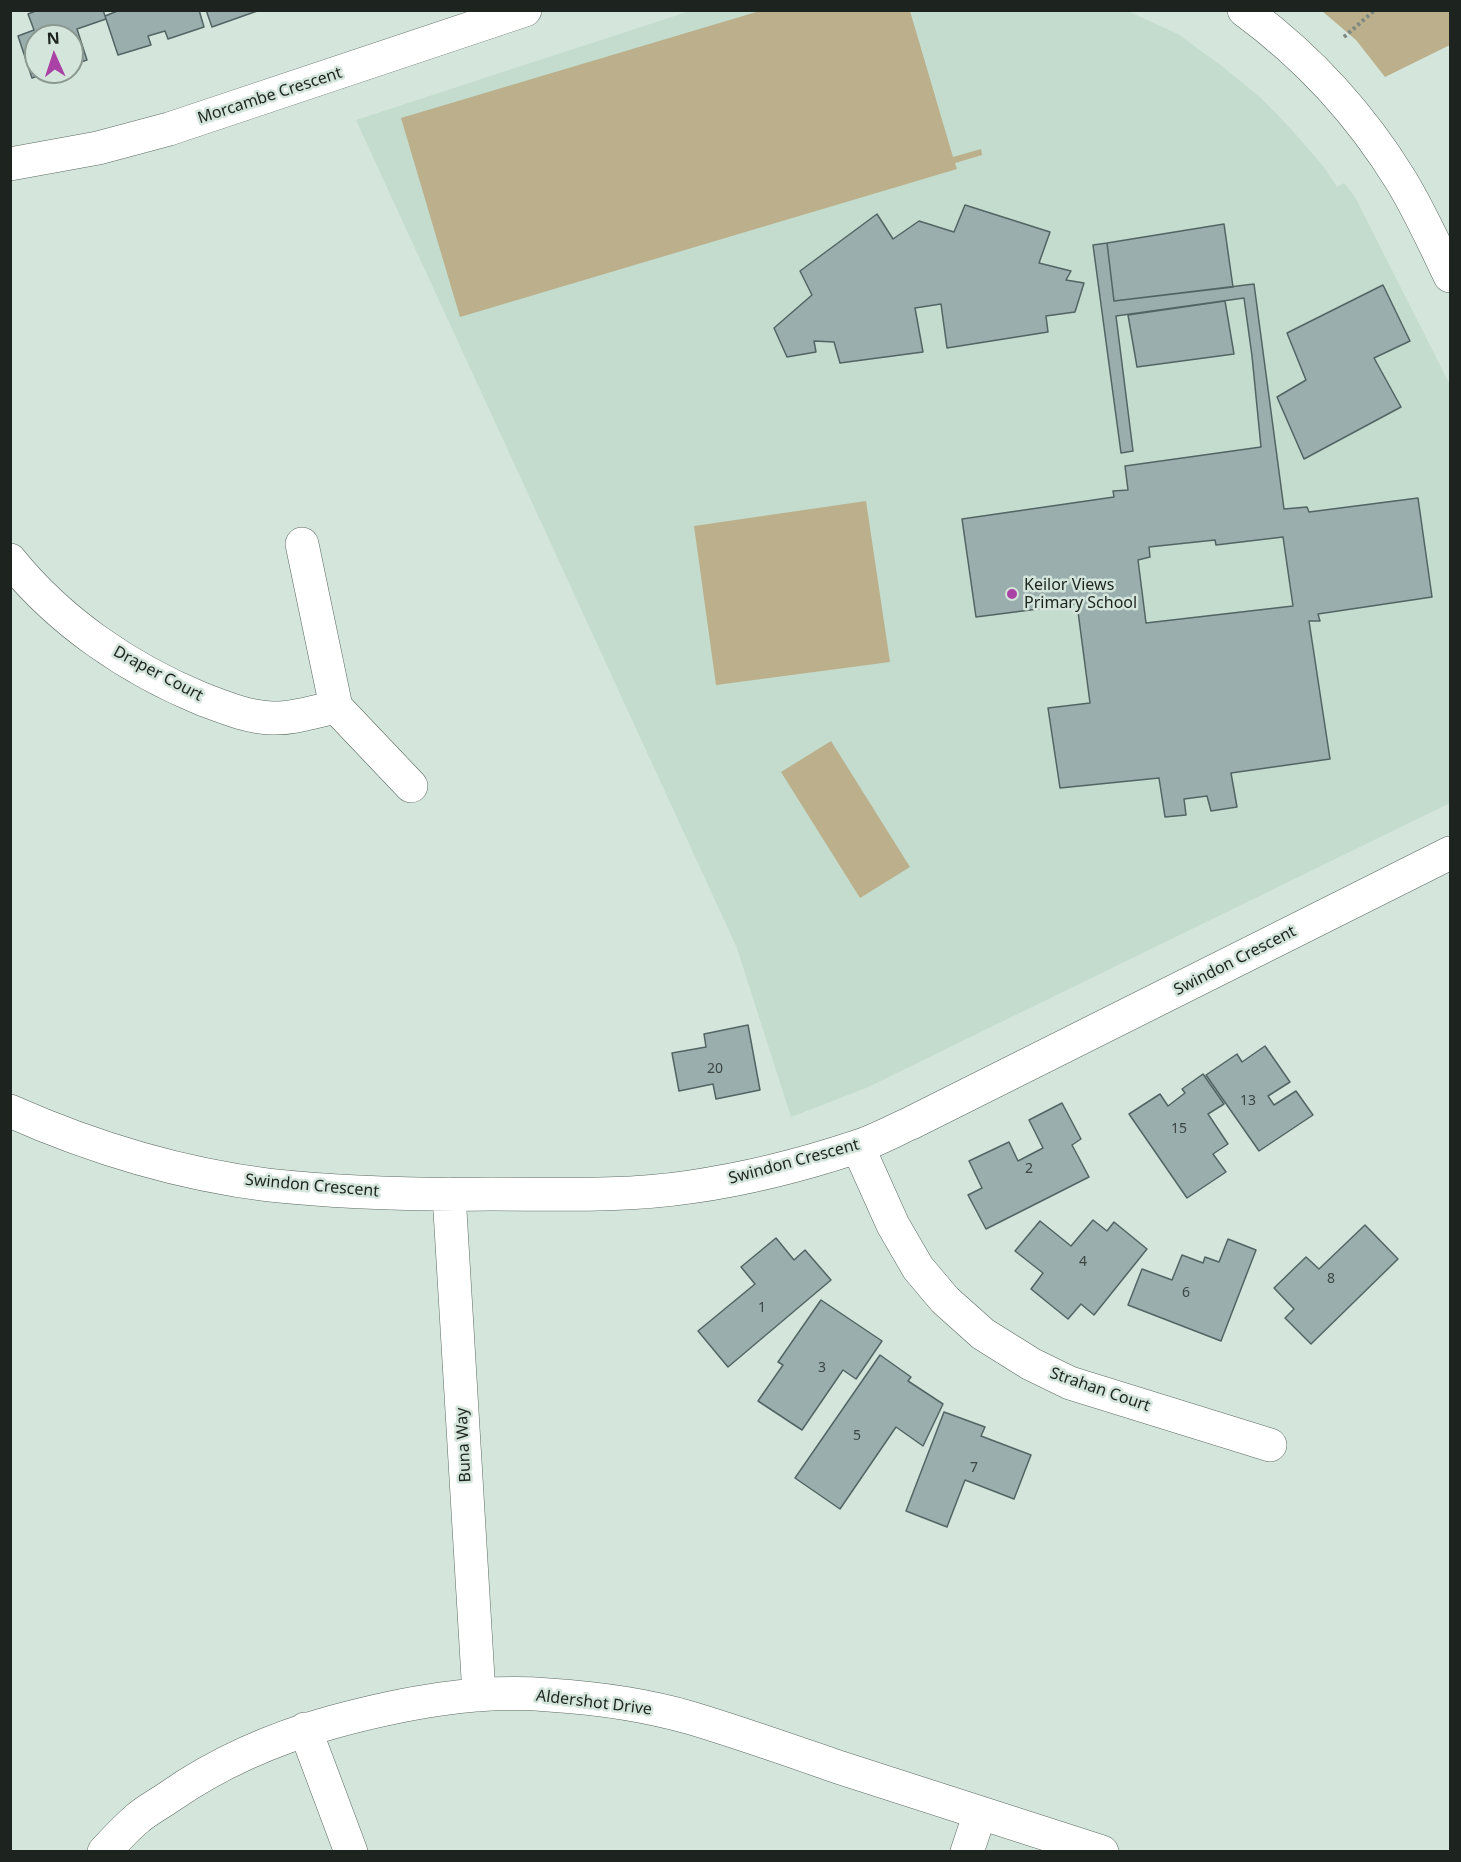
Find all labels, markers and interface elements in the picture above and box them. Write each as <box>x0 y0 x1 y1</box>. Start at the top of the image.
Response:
north arrow <box>24 24 84 84</box>
text: N <box>46 27 60 49</box>
street label: Morcambe Crescent <box>195 64 345 128</box>
place label: Keilor Views Primary School <box>1024 575 1137 613</box>
marker: Keilor Views Primary School <box>1005 587 1019 601</box>
street label: Draper Court <box>110 642 206 706</box>
street label: Swindon Crescent <box>1171 922 1299 1000</box>
house number: 20 <box>707 1061 723 1077</box>
house number: 13 <box>1240 1093 1256 1109</box>
house number: 15 <box>1171 1121 1187 1137</box>
street label: Swindon Crescent <box>727 1135 861 1189</box>
house number: 2 <box>1025 1161 1033 1177</box>
street label: Swindon Crescent <box>244 1171 380 1201</box>
house number: 4 <box>1079 1254 1087 1270</box>
house number: 8 <box>1327 1271 1335 1287</box>
house number: 6 <box>1182 1285 1190 1301</box>
house number: 1 <box>758 1300 766 1316</box>
house number: 3 <box>818 1360 826 1376</box>
street label: Strahan Court <box>1047 1364 1153 1416</box>
street label: Buna Way <box>452 1407 476 1483</box>
house number: 5 <box>853 1428 861 1444</box>
house number: 7 <box>970 1460 978 1476</box>
street label: Aldershot Drive <box>535 1686 653 1720</box>

